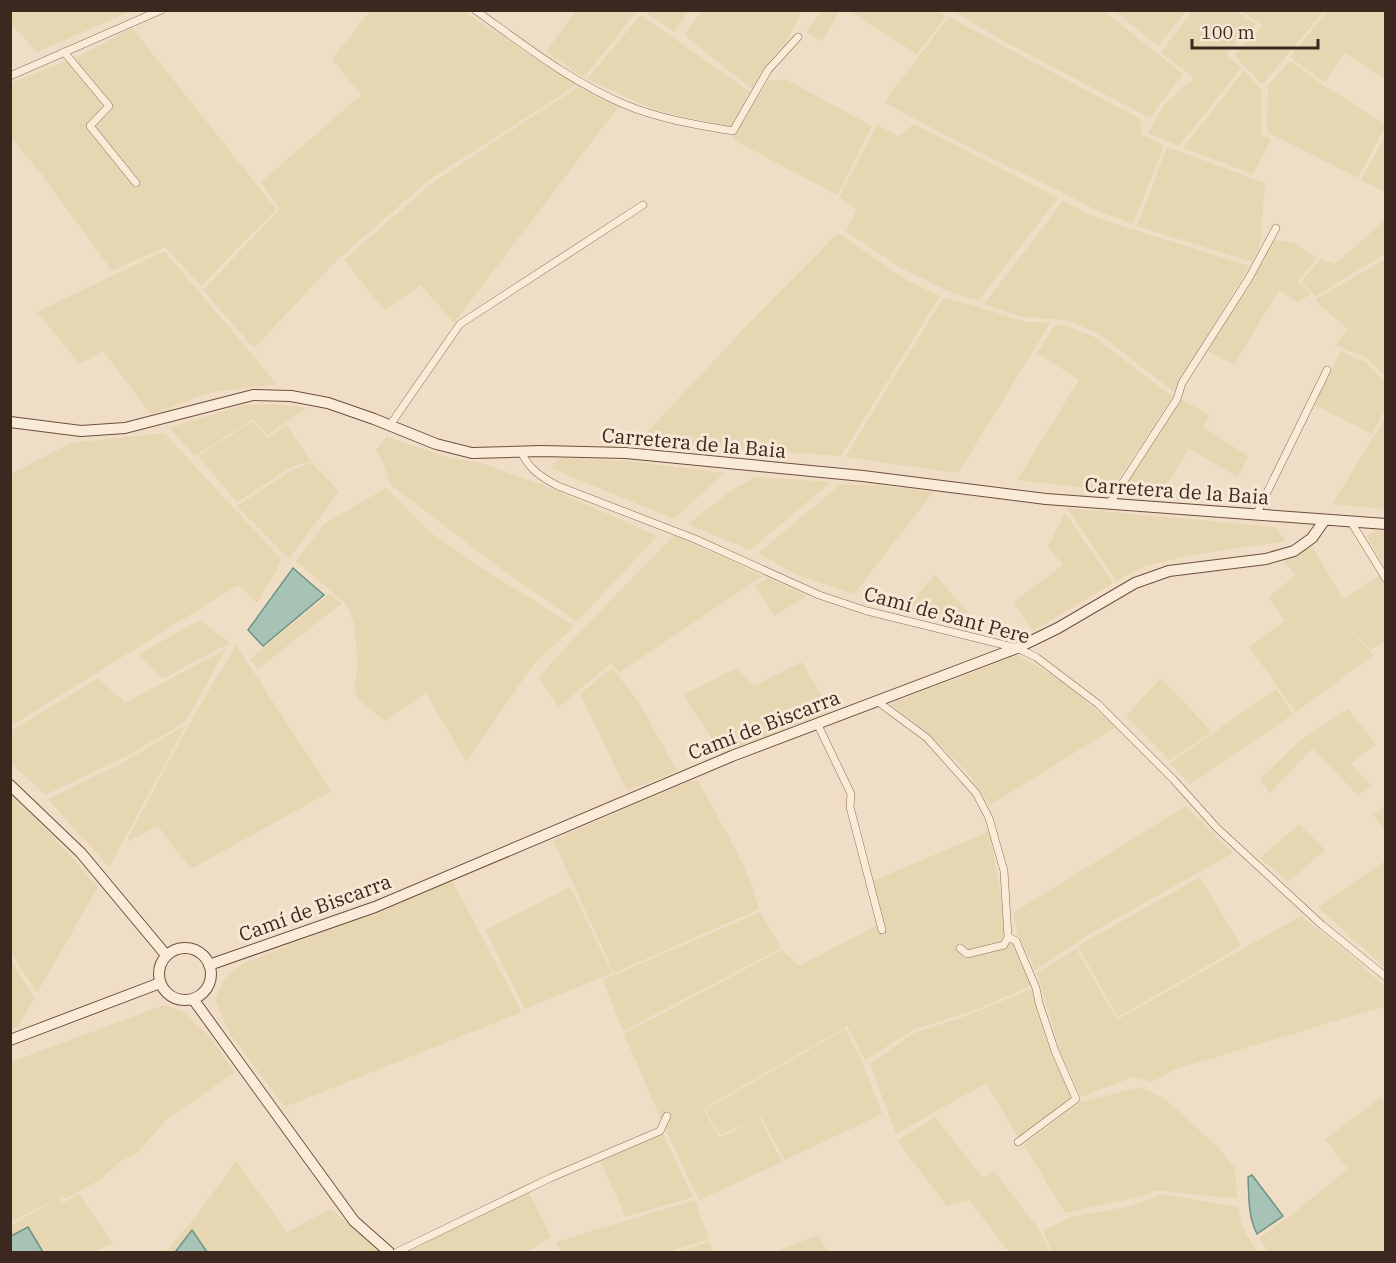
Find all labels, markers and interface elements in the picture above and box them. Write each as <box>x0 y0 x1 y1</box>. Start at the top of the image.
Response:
scale bar <box>1192 12 1318 50</box>
text: 100 m <box>1201 21 1255 44</box>
street label: Carretera de la Baia <box>601 421 787 464</box>
street label: Carretera de la Baia <box>1084 471 1270 510</box>
street label: Camí de Sant Pere <box>861 579 1033 650</box>
street label: Camí de Biscarra <box>684 683 844 766</box>
street label: Camí de Biscarra <box>235 867 395 948</box>

